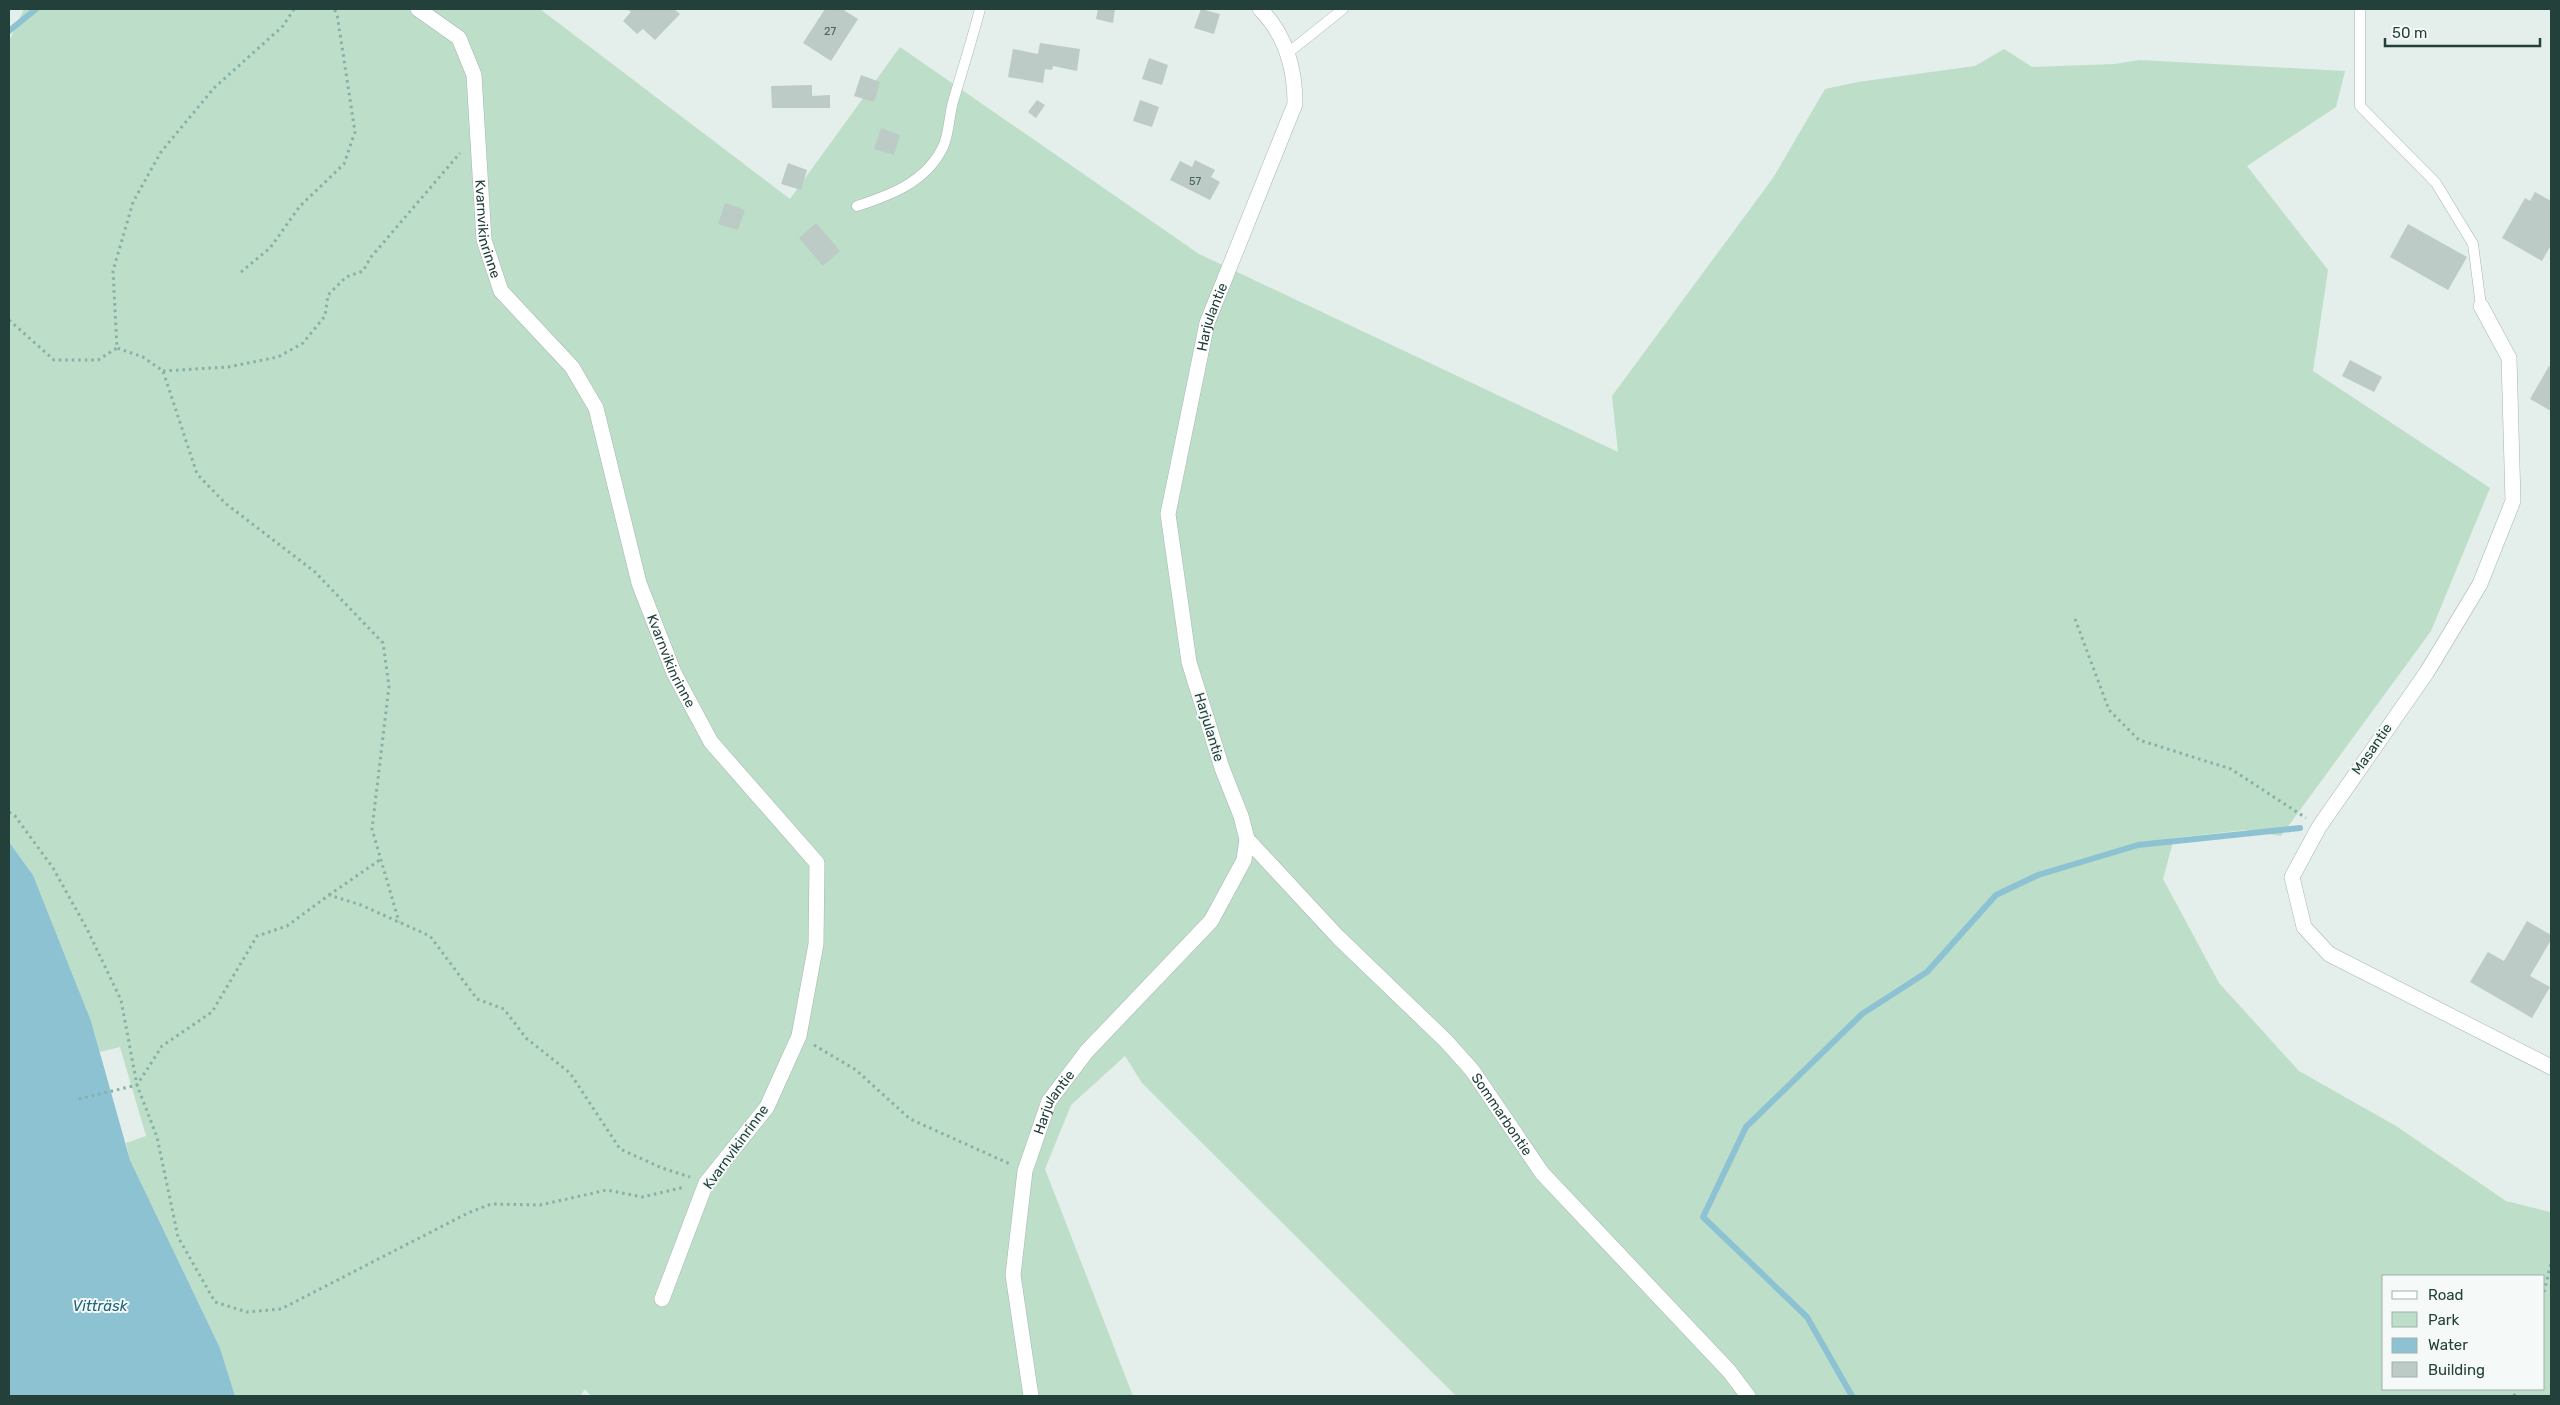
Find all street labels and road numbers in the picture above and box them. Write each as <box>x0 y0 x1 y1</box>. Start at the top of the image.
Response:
street label: Kvarnvikinrinne <box>472 179 505 281</box>
street label: Harjulantie <box>1193 280 1231 353</box>
street label: Kvarnvikinrinne <box>643 612 699 710</box>
street label: Harjulantie <box>1190 690 1228 764</box>
street label: Masantie <box>2348 720 2396 778</box>
street label: Harjulantie <box>1030 1067 1078 1137</box>
street label: Sommarbontie <box>1468 1070 1536 1159</box>
street label: Kvarnvikinrinne <box>700 1101 772 1193</box>

